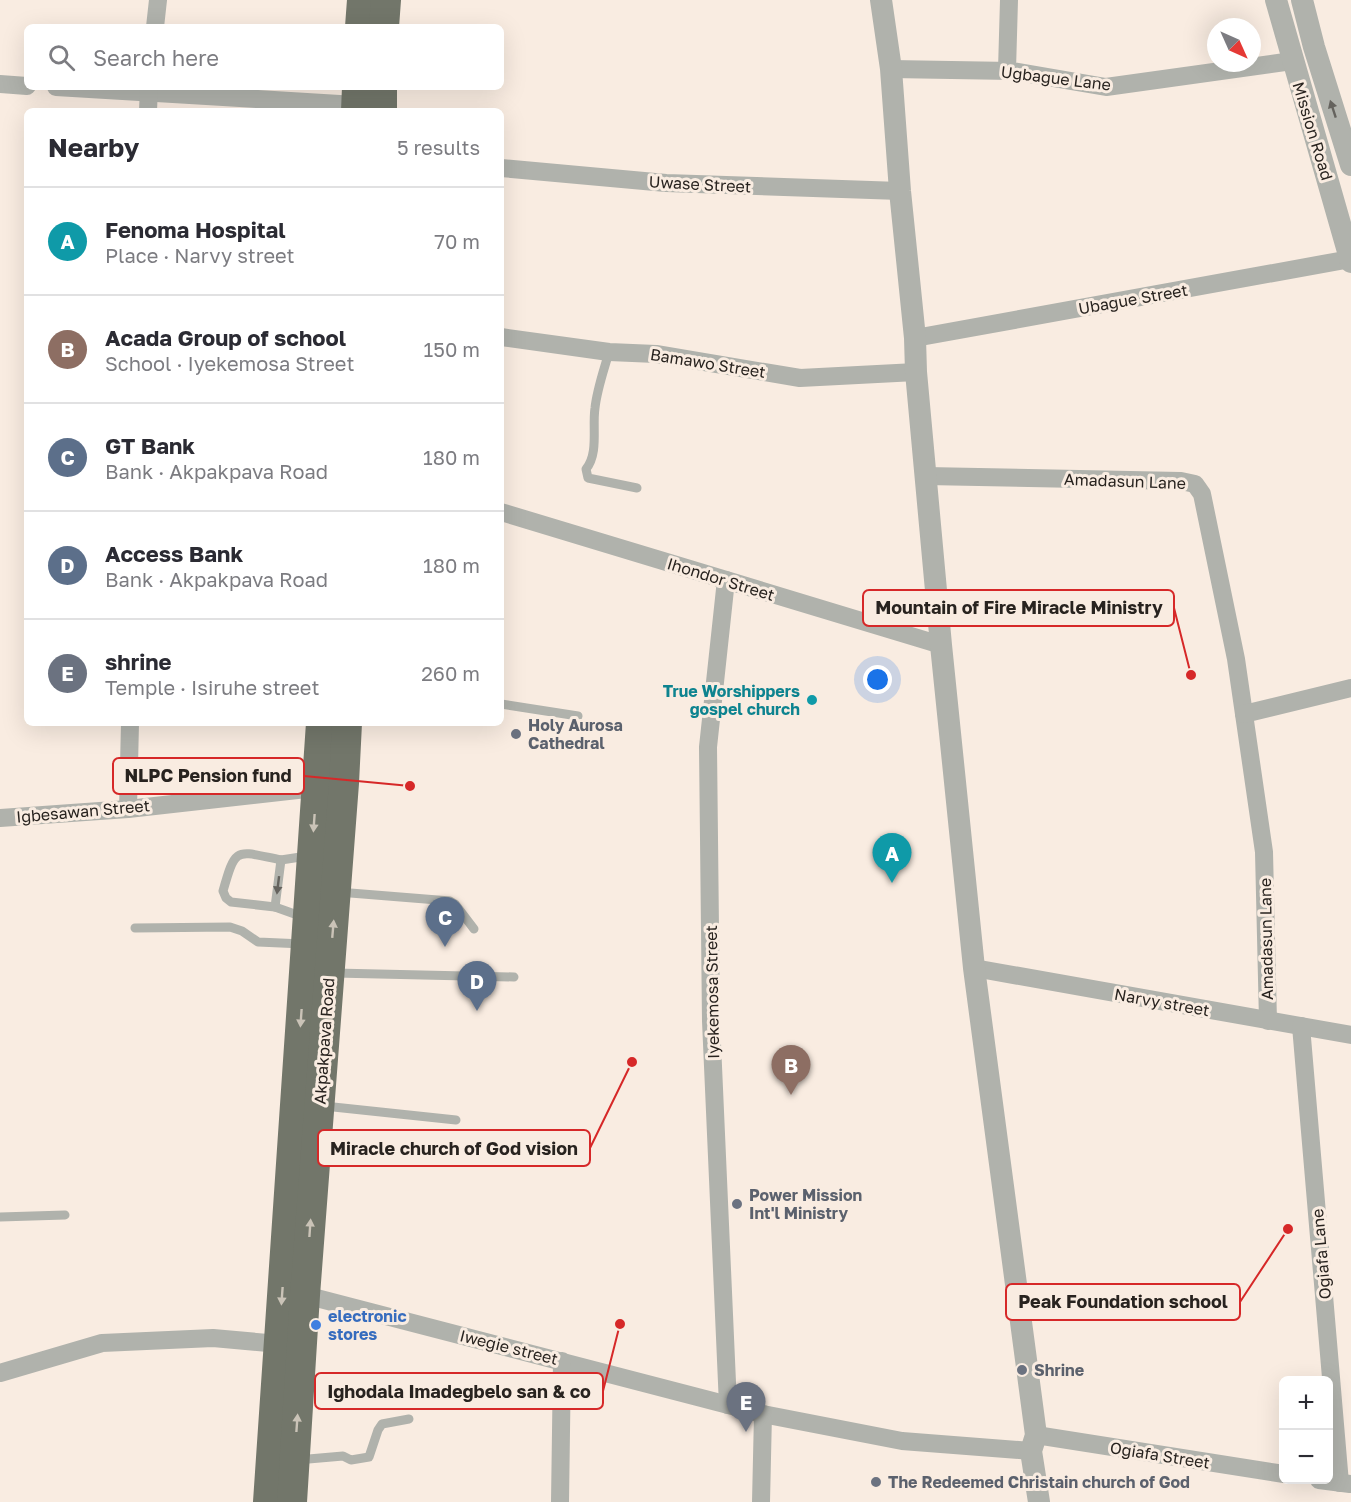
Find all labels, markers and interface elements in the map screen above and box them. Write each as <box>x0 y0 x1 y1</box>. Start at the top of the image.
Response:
north arrow <box>1207 18 1261 72</box>
search box <box>24 24 504 90</box>
icon: search <box>45 41 78 74</box>
text: Search here <box>93 44 219 71</box>
street label: Ugbague Lane <box>1000 61 1112 95</box>
street label: Mission Road <box>1289 79 1337 183</box>
one-way arrow <box>1328 100 1338 118</box>
text: Nearby <box>48 132 139 163</box>
text: 5 results <box>397 135 480 159</box>
street label: Uwase Street <box>648 171 752 197</box>
text: Fenoma Hospital <box>105 216 286 243</box>
text: A <box>60 229 75 253</box>
text: 70 m <box>434 229 480 253</box>
text: Place · Narvy street <box>105 243 295 267</box>
street label: Ubague Street <box>1077 280 1189 318</box>
text: Acada Group of school <box>105 324 346 351</box>
text: B <box>60 337 75 361</box>
text: 150 m <box>424 337 480 361</box>
street label: Bamawo Street <box>649 344 767 382</box>
text: School · Iyekemosa Street <box>105 351 354 375</box>
text: GT Bank <box>105 432 195 459</box>
text: C <box>60 445 75 469</box>
text: 180 m <box>423 445 480 469</box>
text: Bank · Akpakpava Road <box>105 459 328 483</box>
street label: Amadasun Lane <box>1064 469 1186 493</box>
text: Access Bank <box>105 540 243 567</box>
text: D <box>60 553 75 577</box>
text: 180 m <box>423 553 480 577</box>
street label: Ihondor Street <box>665 553 777 605</box>
text: Bank · Akpakpava Road <box>105 567 328 591</box>
callout: Mountain of Fire Miracle Ministry <box>863 590 1174 626</box>
text: Mountain of Fire Miracle Ministry <box>875 596 1163 618</box>
text: shrine <box>105 648 172 675</box>
text: E <box>61 661 74 685</box>
text: 260 m <box>421 661 480 685</box>
your location <box>863 665 892 694</box>
text: Temple · Isiruhe street <box>105 675 319 699</box>
place label: True Worshippers gospel church <box>663 681 800 719</box>
marker: True Worshippers gospel church <box>805 693 819 707</box>
place label: Holy Aurosa Cathedral <box>528 715 623 753</box>
marker: Holy Aurosa Cathedral <box>509 727 523 741</box>
callout: NLPC Pension fund <box>113 758 304 794</box>
text: NLPC Pension fund <box>124 764 292 786</box>
street label: Igbesawan Street <box>15 795 151 827</box>
one-way arrow <box>309 814 319 833</box>
pin: A <box>872 834 912 883</box>
one-way arrow <box>273 876 282 895</box>
street label: Amadasun Lane <box>1255 878 1277 1000</box>
pin: C <box>426 898 464 947</box>
one-way arrow <box>328 919 338 938</box>
street label: Iyekemosa Street <box>701 925 723 1059</box>
pin: D <box>458 962 496 1011</box>
street label: Akpakpava Road <box>310 977 338 1105</box>
street label: Narvy street <box>1113 984 1211 1020</box>
one-way arrow <box>296 1008 306 1027</box>
pin: B <box>772 1046 810 1095</box>
callout: Miracle church of God vision <box>318 1130 590 1166</box>
text: Miracle church of God vision <box>330 1137 578 1159</box>
place label: Power Mission Int'l Ministry <box>749 1185 862 1223</box>
marker: Power Mission Int'l Ministry <box>730 1197 744 1211</box>
street label: Ogiafa Lane <box>1307 1208 1335 1300</box>
one-way arrow <box>306 1219 315 1238</box>
callout: Peak Foundation school <box>1006 1284 1240 1320</box>
one-way arrow <box>277 1287 286 1306</box>
text: Peak Foundation school <box>1018 1290 1228 1312</box>
place label: electronic stores <box>328 1306 407 1344</box>
marker: electronic stores <box>309 1318 323 1332</box>
street label: Iwegie street <box>458 1325 560 1369</box>
place label: Shrine <box>1034 1360 1084 1380</box>
marker: Shrine <box>1015 1363 1029 1377</box>
callout: Ighodala Imadegbelo san & co <box>315 1373 603 1409</box>
map controls <box>1279 1376 1333 1484</box>
button: + <box>1279 1376 1333 1430</box>
text: Ighodala Imadegbelo san & co <box>327 1380 591 1402</box>
pin: E <box>726 1382 766 1432</box>
one-way arrow <box>293 1413 302 1432</box>
button: − <box>1279 1430 1333 1484</box>
street label: Ogiafa Street <box>1109 1437 1211 1473</box>
place label: The Redeemed Christain church of God <box>888 1472 1190 1492</box>
marker: The Redeemed Christain church of God <box>869 1475 883 1489</box>

